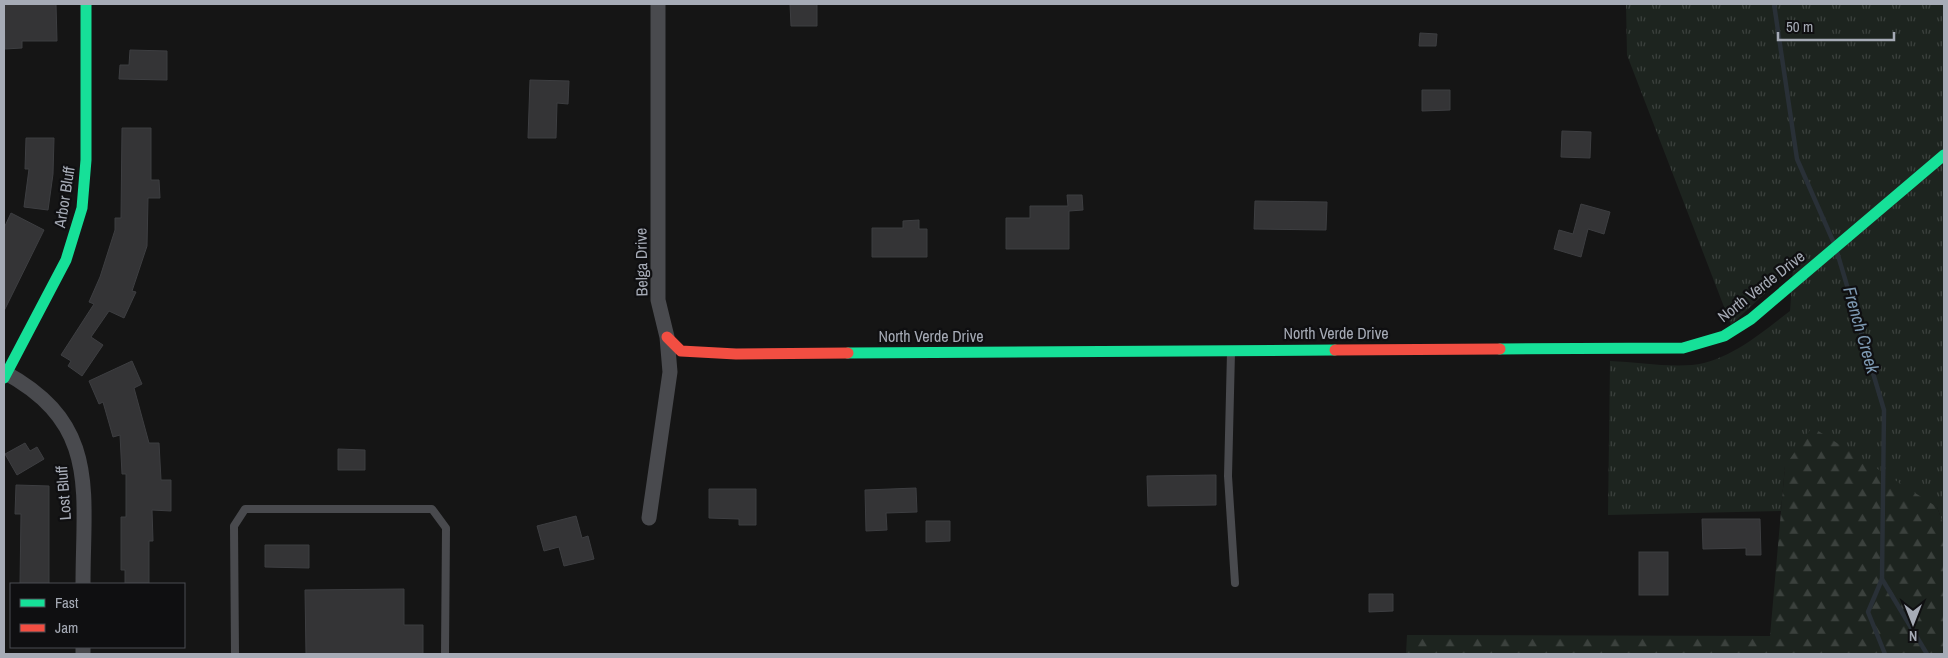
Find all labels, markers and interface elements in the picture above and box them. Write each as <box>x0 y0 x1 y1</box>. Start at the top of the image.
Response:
scale bar <box>1778 10 1894 42</box>
text: 50 m <box>1786 16 1813 37</box>
street label: Arbor Bluff <box>48 164 80 230</box>
street label: Belga Drive <box>629 228 653 296</box>
street label: North Verde Drive <box>1713 245 1809 327</box>
water label: French Creek <box>1837 283 1886 377</box>
street label: North Verde Drive <box>1283 322 1389 344</box>
street label: North Verde Drive <box>878 325 984 347</box>
street label: Lost Bluff <box>50 464 76 521</box>
legend <box>10 583 185 648</box>
text: Fast <box>55 592 79 613</box>
north arrow <box>1888 598 1938 648</box>
text: Jam <box>55 617 78 638</box>
text: N <box>1909 627 1917 645</box>

